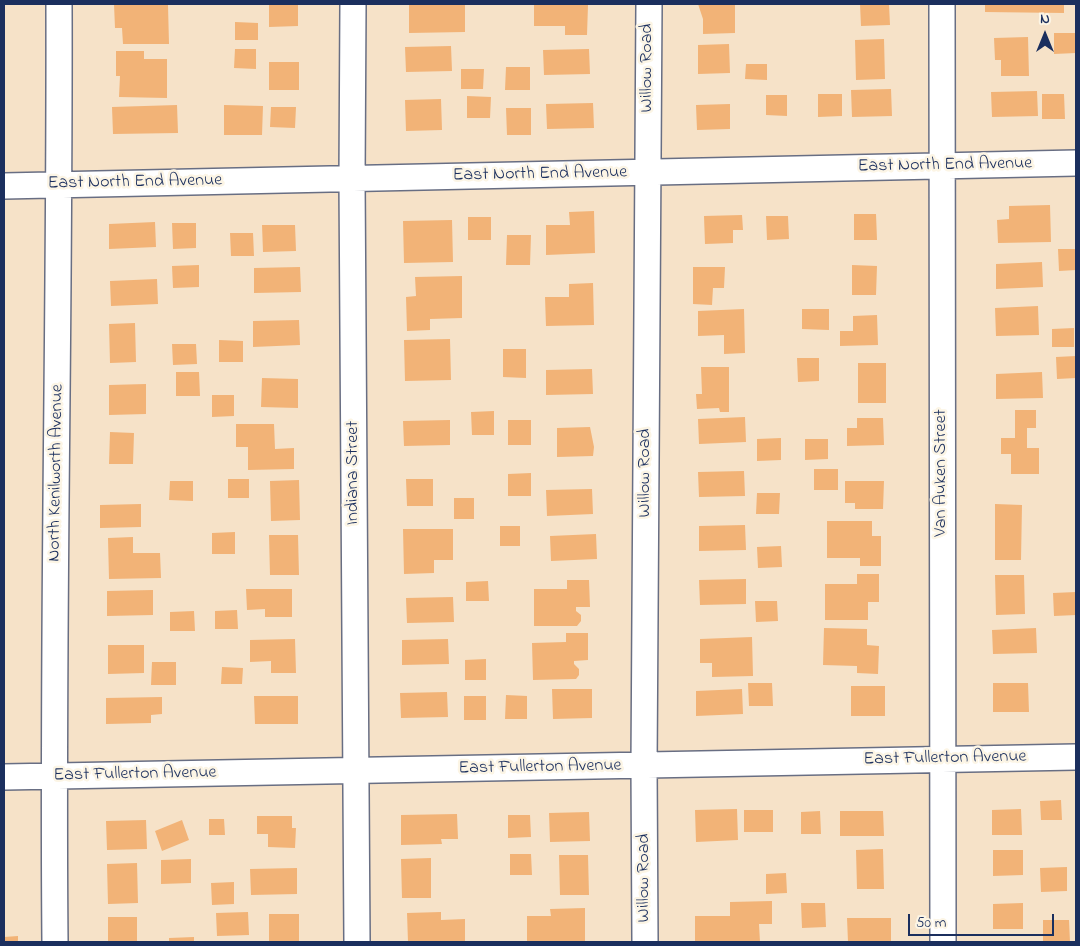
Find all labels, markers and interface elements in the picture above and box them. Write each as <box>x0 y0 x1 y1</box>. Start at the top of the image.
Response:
text: N <box>1040 9 1050 30</box>
north arrow <box>1020 10 1070 60</box>
street label: Willow Road <box>637 24 659 112</box>
street label: East North End Avenue <box>857 154 1033 178</box>
street label: East North End Avenue <box>452 163 628 187</box>
street label: East North End Avenue <box>47 171 223 195</box>
street label: North Kenilworth Avenue <box>45 384 69 562</box>
street label: Van Auken Street <box>931 409 953 537</box>
street label: Indiana Street <box>343 421 365 525</box>
street label: Willow Road <box>635 429 657 517</box>
street label: East Fullerton Avenue <box>863 747 1027 771</box>
street label: East Fullerton Avenue <box>458 756 622 780</box>
street label: East Fullerton Avenue <box>53 763 217 787</box>
street label: Willow Road <box>634 834 656 922</box>
scale bar <box>910 904 1056 936</box>
text: 50 m <box>916 912 946 934</box>

